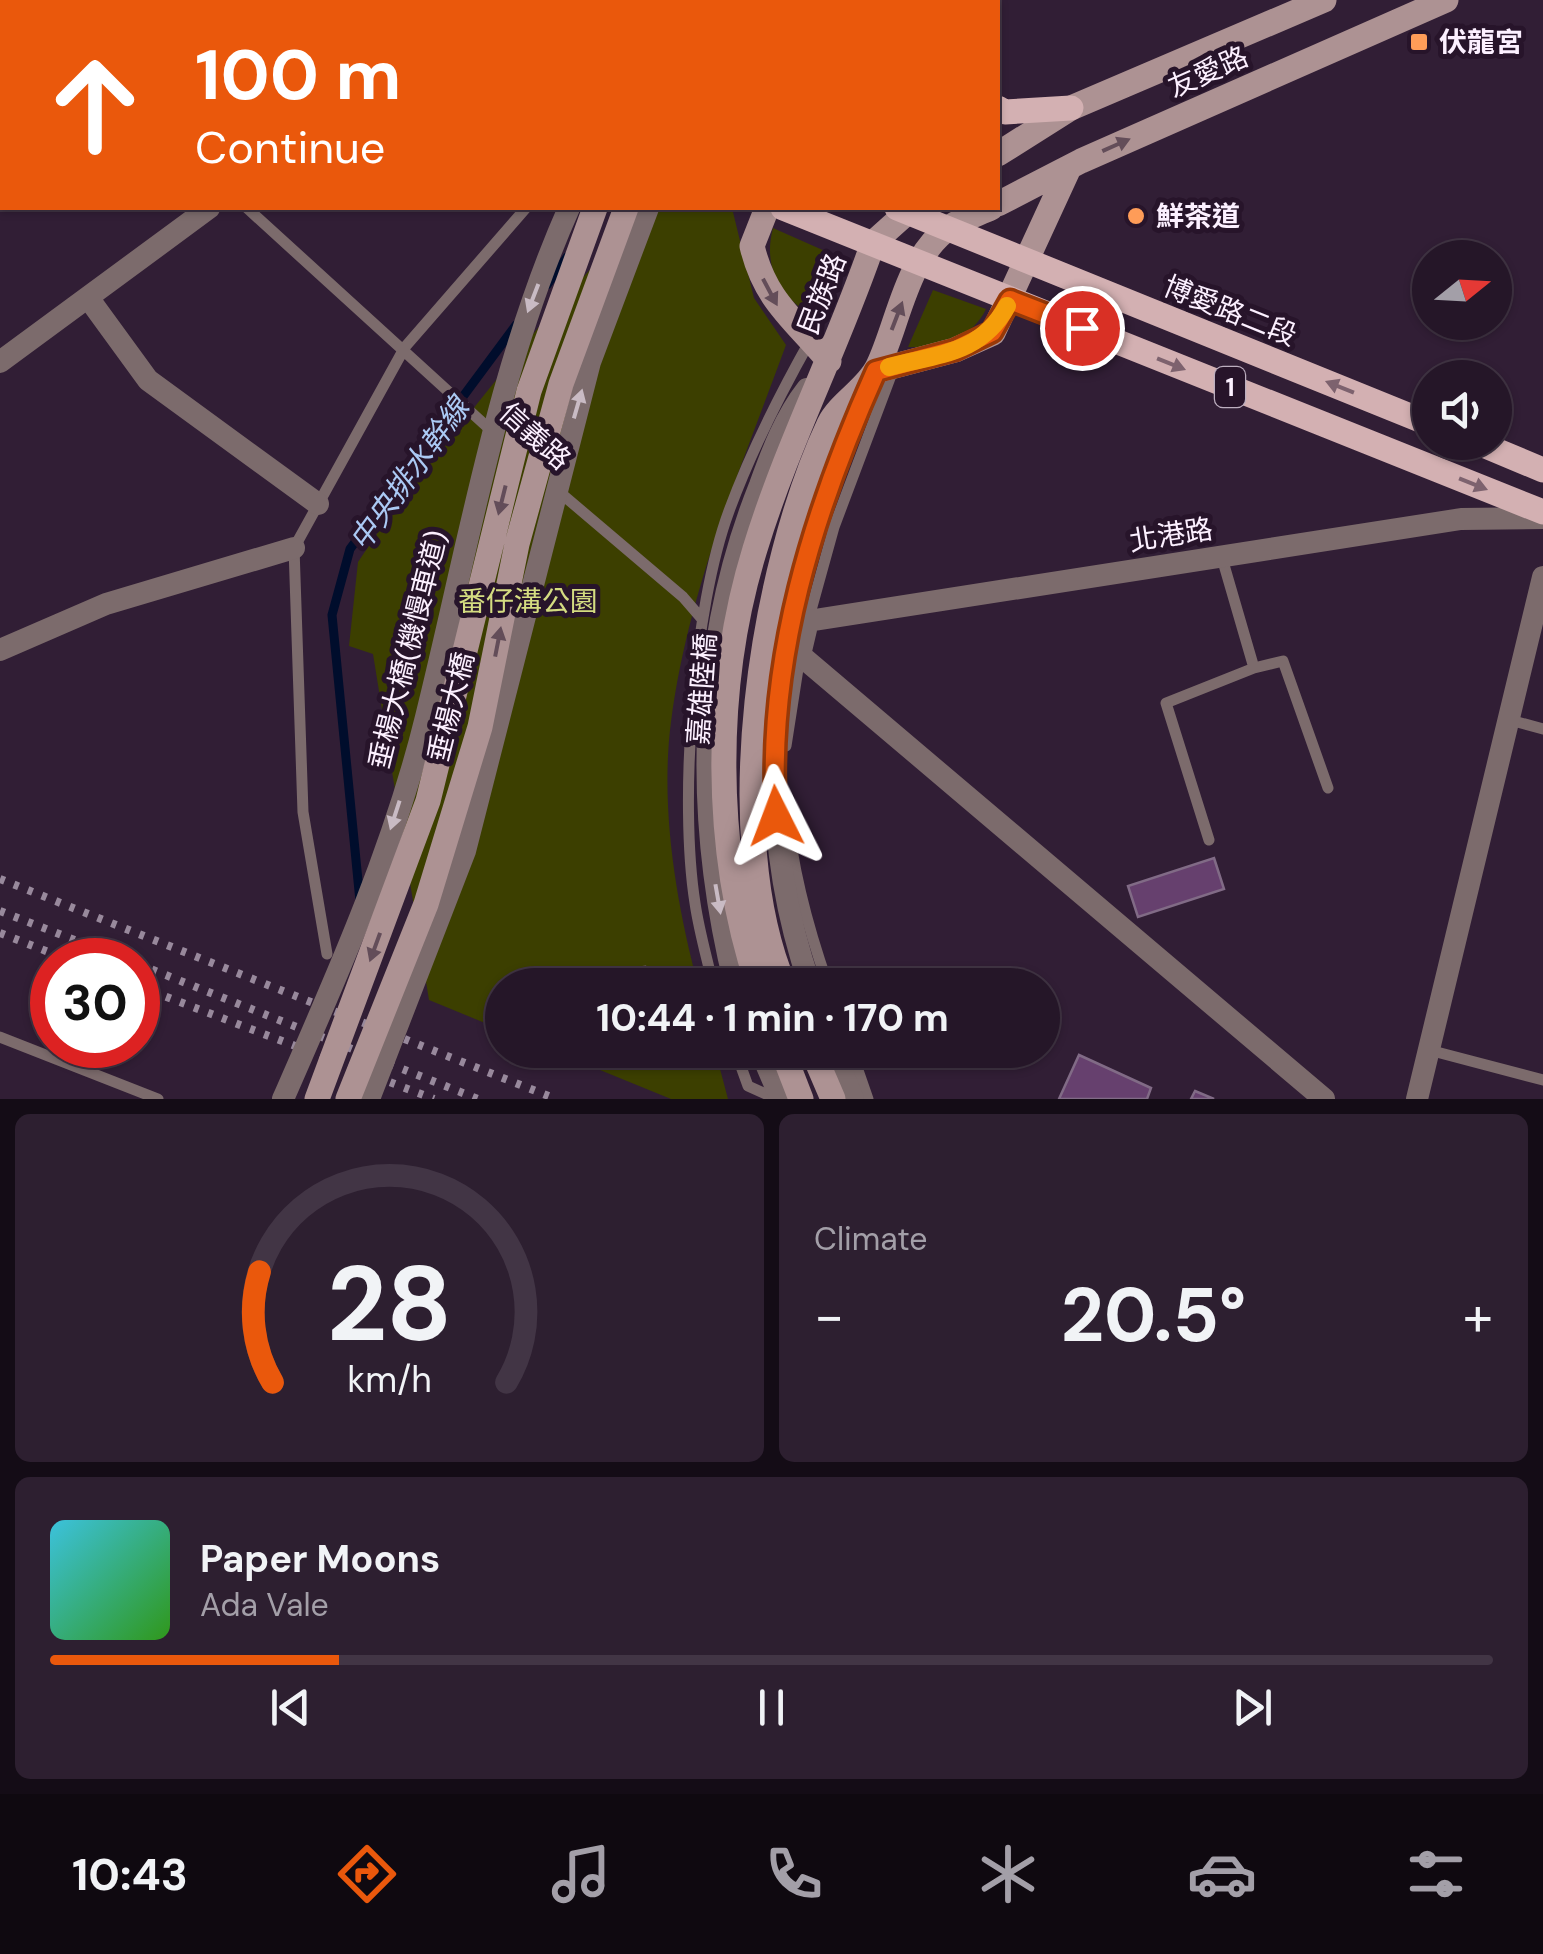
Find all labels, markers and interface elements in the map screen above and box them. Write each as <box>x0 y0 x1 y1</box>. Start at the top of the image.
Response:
place label: 伏龍宮 <box>1439 24 1523 61</box>
text: 100 m <box>195 30 401 121</box>
marker: 伏龍宮 <box>1408 31 1430 53</box>
street label: 友愛路 <box>1162 38 1254 106</box>
icon: ahead <box>30 40 160 170</box>
text: Continue <box>195 118 385 177</box>
one-way arrow <box>1101 137 1131 153</box>
place label: 鮮茶道 <box>1156 198 1240 235</box>
marker: 鮮茶道 <box>1125 205 1147 227</box>
north arrow <box>1412 240 1512 340</box>
map controls <box>1412 240 1512 460</box>
street label: 民族路 <box>790 248 854 340</box>
street label: 博愛路二段 <box>1158 268 1302 354</box>
one-way arrow <box>761 278 778 306</box>
one-way arrow <box>525 284 541 314</box>
pin <box>1040 286 1125 371</box>
one-way arrow <box>890 301 905 331</box>
icon: arrive <box>1055 301 1110 356</box>
one-way arrow <box>1156 356 1186 372</box>
button: sound <box>1412 360 1512 460</box>
road number: 1 <box>1215 367 1245 407</box>
one-way arrow <box>1324 379 1354 395</box>
water label: 中央排水幹線 <box>340 387 479 558</box>
one-way arrow <box>571 388 587 419</box>
street label: 信義路 <box>491 394 579 478</box>
one-way arrow <box>1458 477 1488 493</box>
one-way arrow <box>493 485 509 516</box>
street label: 北港路 <box>1127 510 1215 560</box>
street label: 垂楊大橋(機慢車道) <box>362 527 454 773</box>
park label: 番仔溝公園 <box>458 583 598 620</box>
one-way arrow <box>490 626 506 657</box>
street label: 嘉雄陸橋 <box>680 632 724 746</box>
street label: 垂楊大橋 <box>421 649 481 765</box>
position arrow <box>724 764 828 868</box>
one-way arrow <box>387 800 402 830</box>
one-way arrow <box>711 884 726 915</box>
one-way arrow <box>367 932 382 962</box>
speed limit sign: 30 <box>30 938 160 1068</box>
text: 10:44 · 1 min · 170 m <box>596 993 949 1043</box>
text: Climate <box>814 1218 928 1260</box>
text: 28 <box>327 1237 452 1372</box>
text: 20.5° <box>1061 1267 1246 1364</box>
text: − <box>814 1280 844 1352</box>
text: + <box>1463 1280 1493 1352</box>
text: km/h <box>347 1357 432 1403</box>
text: Paper Moons <box>200 1534 440 1584</box>
text: Ada Vale <box>200 1584 329 1626</box>
icon: previous <box>263 1680 318 1735</box>
icon: pause <box>744 1680 799 1735</box>
icon: next <box>1225 1680 1280 1735</box>
icon: directions <box>332 1839 402 1909</box>
icon: music <box>546 1839 616 1909</box>
icon: phone <box>759 1839 829 1909</box>
icon: climate <box>973 1839 1043 1909</box>
icon: car <box>1187 1839 1257 1909</box>
icon: filters <box>1401 1839 1471 1909</box>
text: 10:43 <box>72 1845 188 1904</box>

